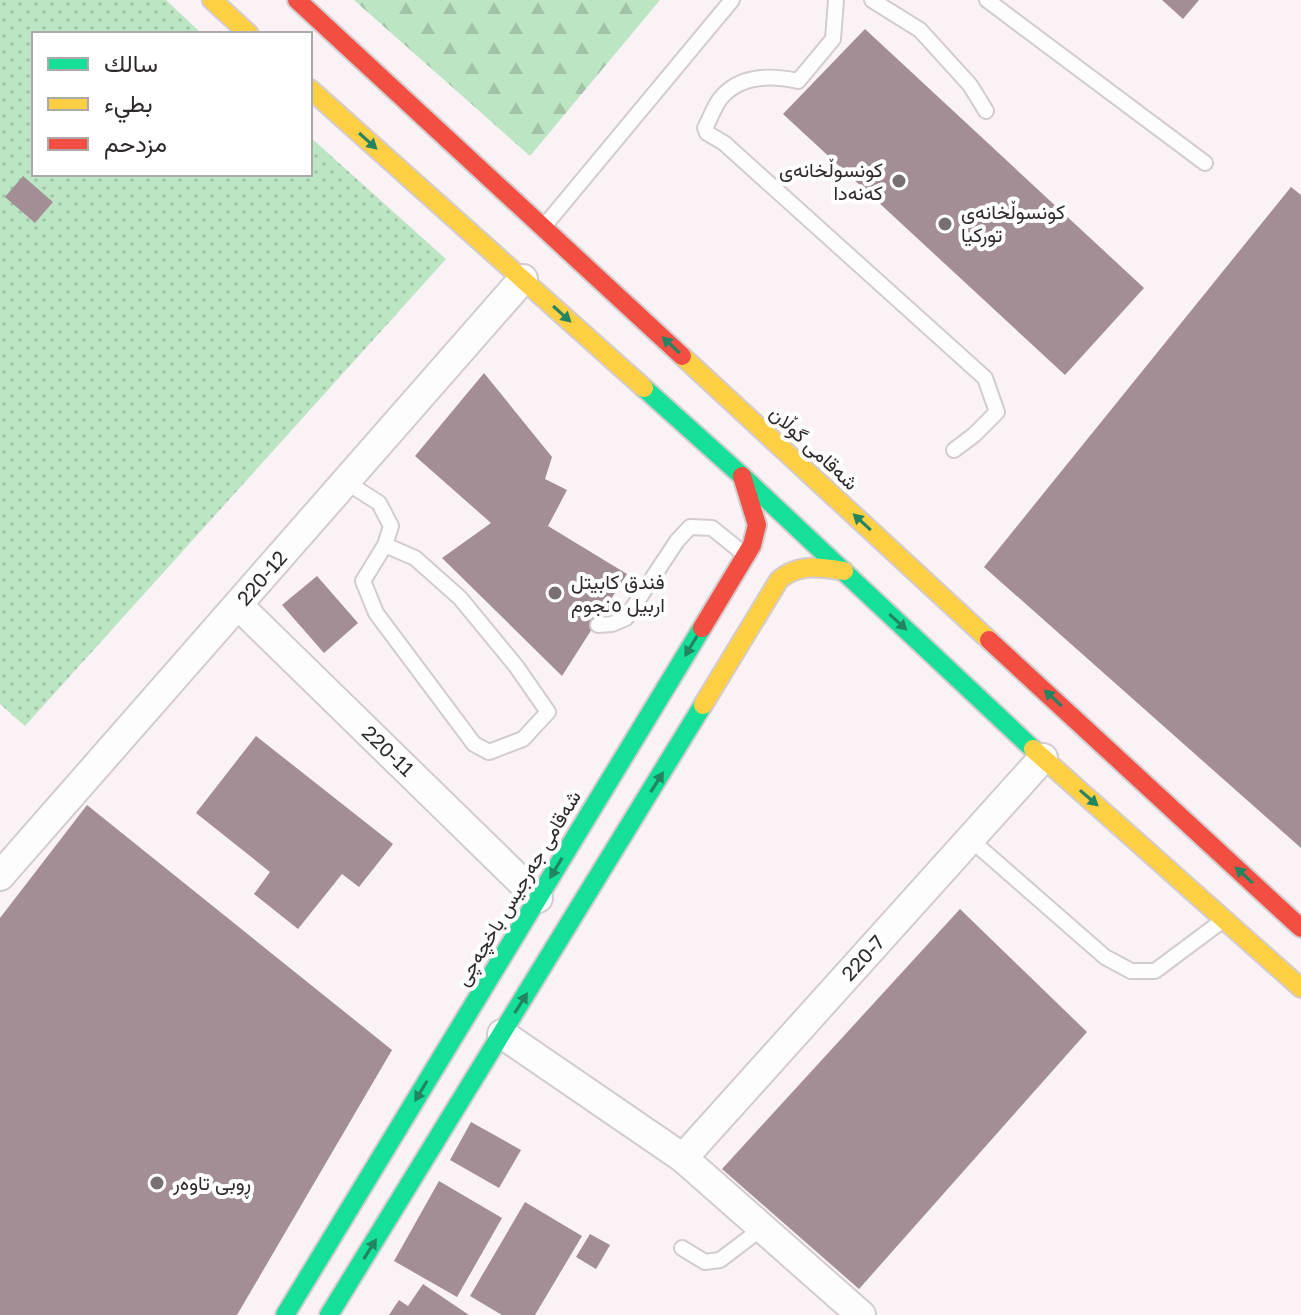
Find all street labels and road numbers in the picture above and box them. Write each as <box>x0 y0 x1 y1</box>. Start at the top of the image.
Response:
street label: شەقامی گوڵان <box>764 400 864 496</box>
street label: 220-12 <box>231 545 291 610</box>
street label: 220-11 <box>358 720 420 781</box>
street label: شەقامی جەرجیس باخچەچی <box>449 785 588 991</box>
street label: 220-7 <box>836 930 889 985</box>

